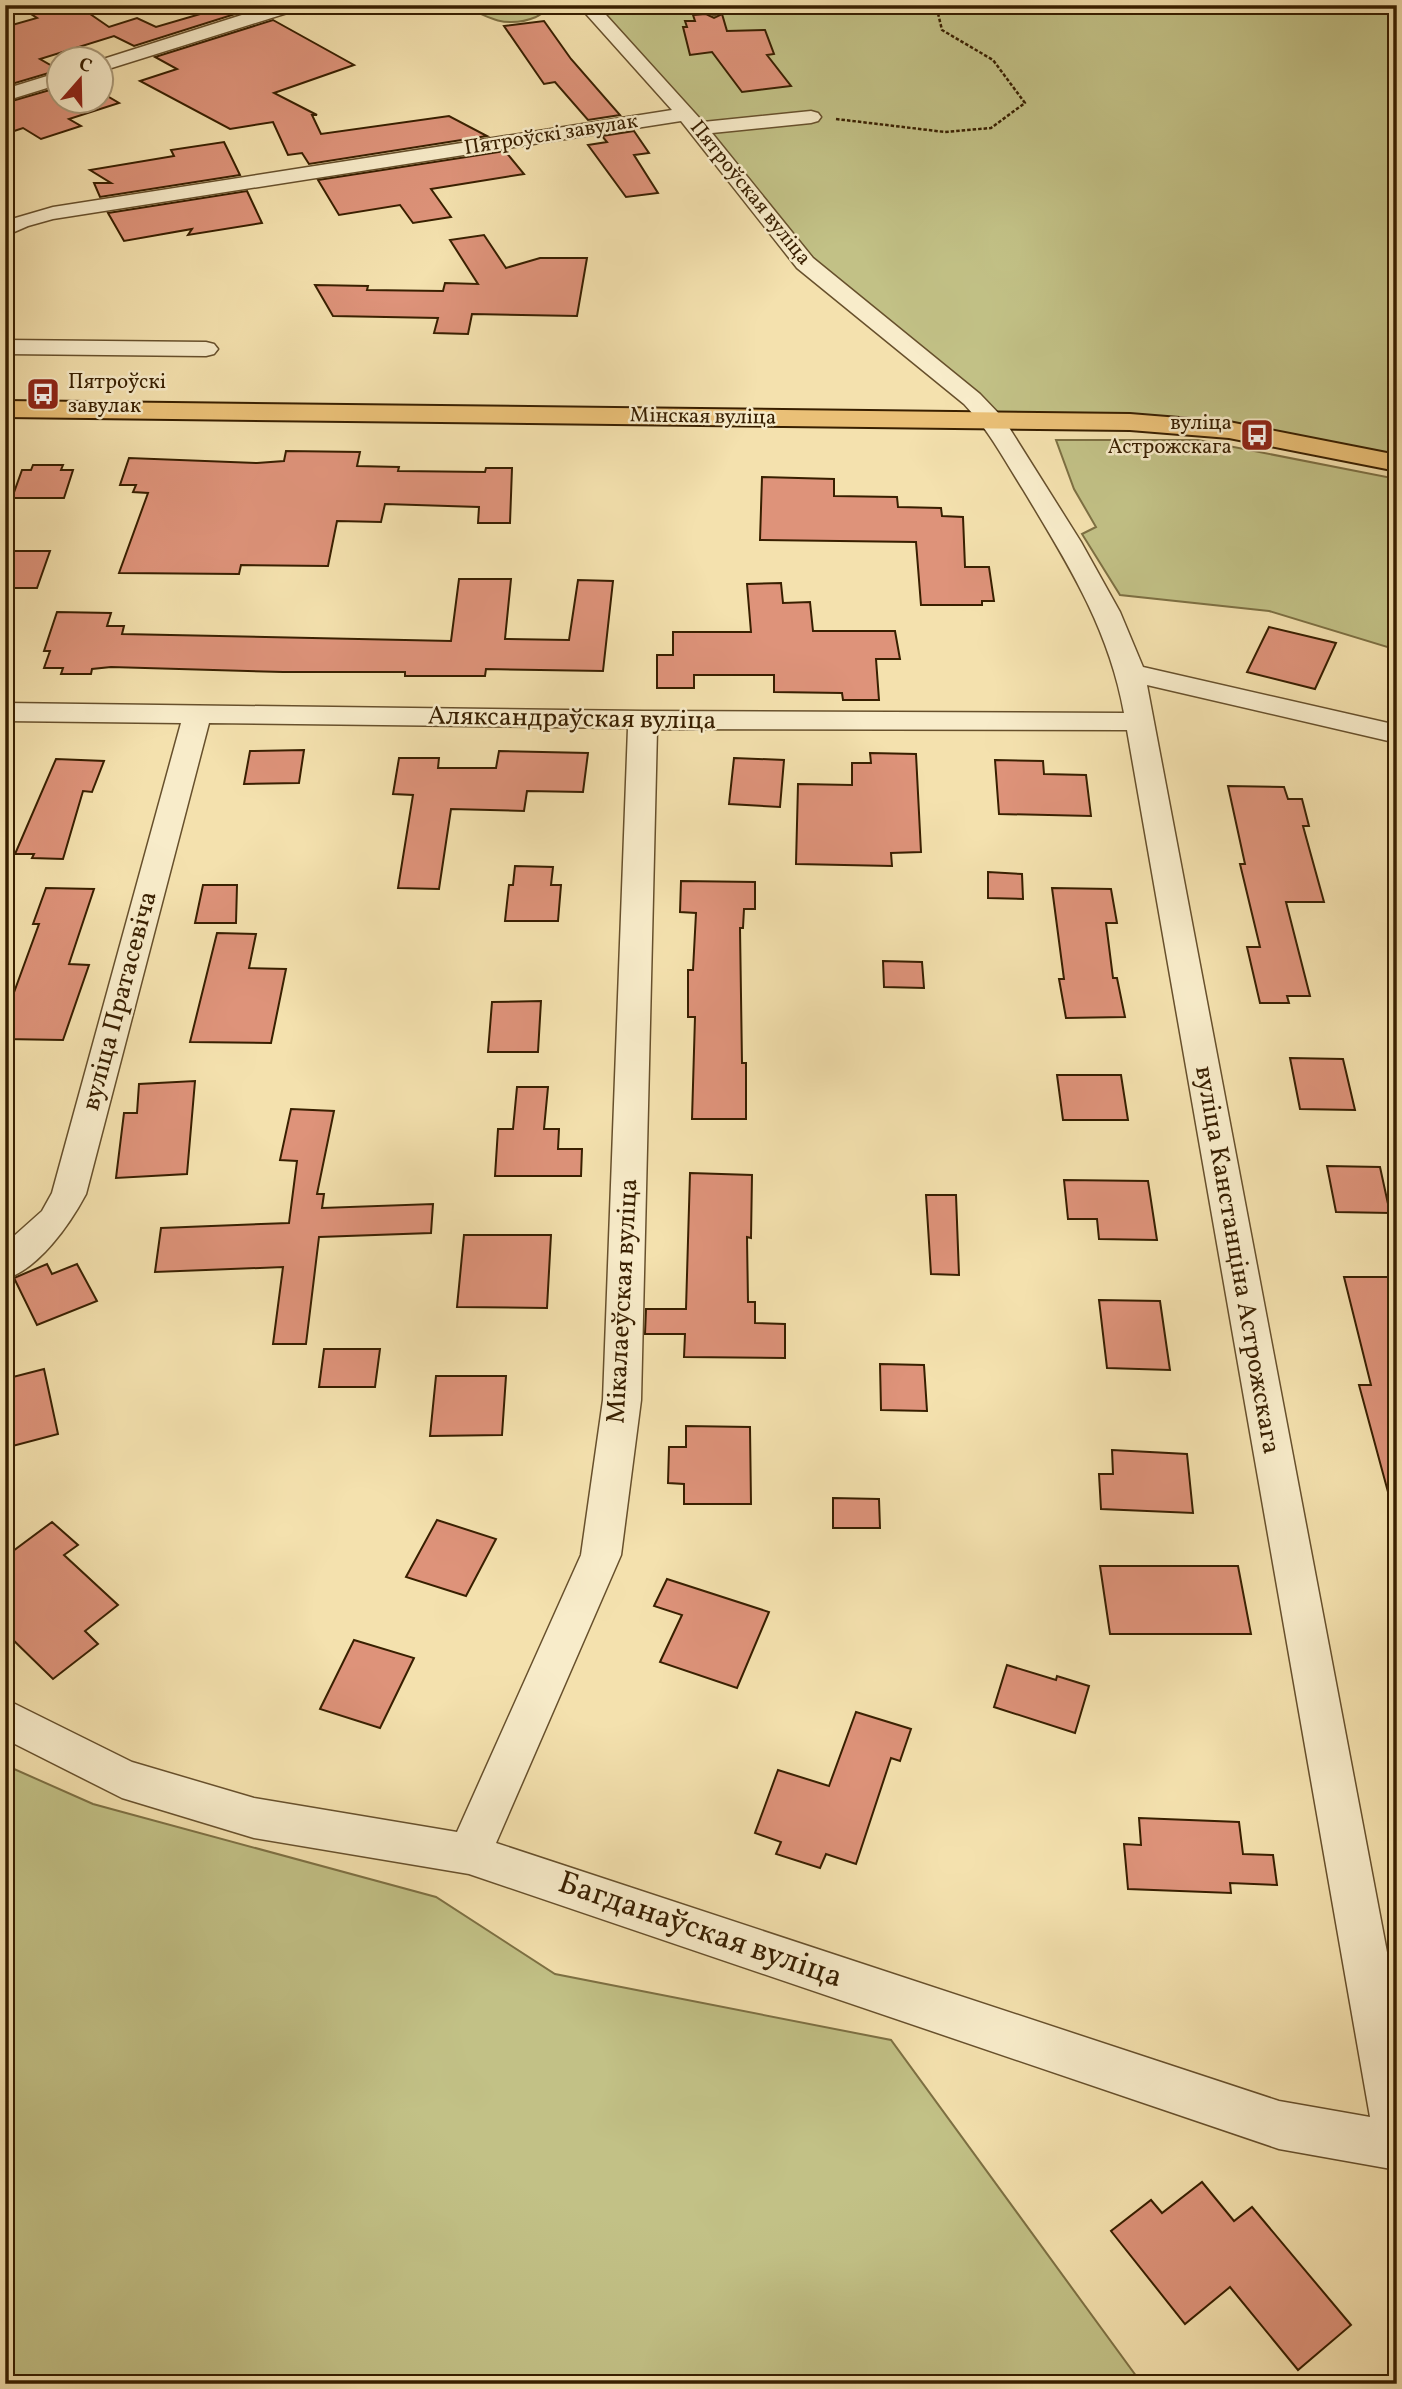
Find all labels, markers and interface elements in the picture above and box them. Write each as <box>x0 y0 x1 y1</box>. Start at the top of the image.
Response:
north arrow <box>46 46 116 116</box>
text: С <box>75 52 95 80</box>
street label: Пятроўскі завулак <box>462 107 640 163</box>
street label: Пятроўская вуліца <box>682 114 818 272</box>
place label: Пятроўскі завулак <box>68 368 166 421</box>
bus stop icon: Пятроўскі завулак <box>24 375 62 413</box>
street label: Мінская вуліца <box>629 401 777 433</box>
place label: вуліца Астрожскага <box>1108 409 1232 462</box>
bus stop icon: вуліца Астрожскага <box>1238 416 1276 454</box>
street label: Аляксандраўская вуліца <box>427 698 717 740</box>
street label: вуліца Пратасевіча <box>73 887 167 1115</box>
street label: вуліца Канстанціна Астрожскага <box>1185 1063 1289 1457</box>
street label: Мікалаеўская вуліца <box>599 1177 647 1425</box>
street label: Багданаўская вуліца <box>552 1862 848 2000</box>

